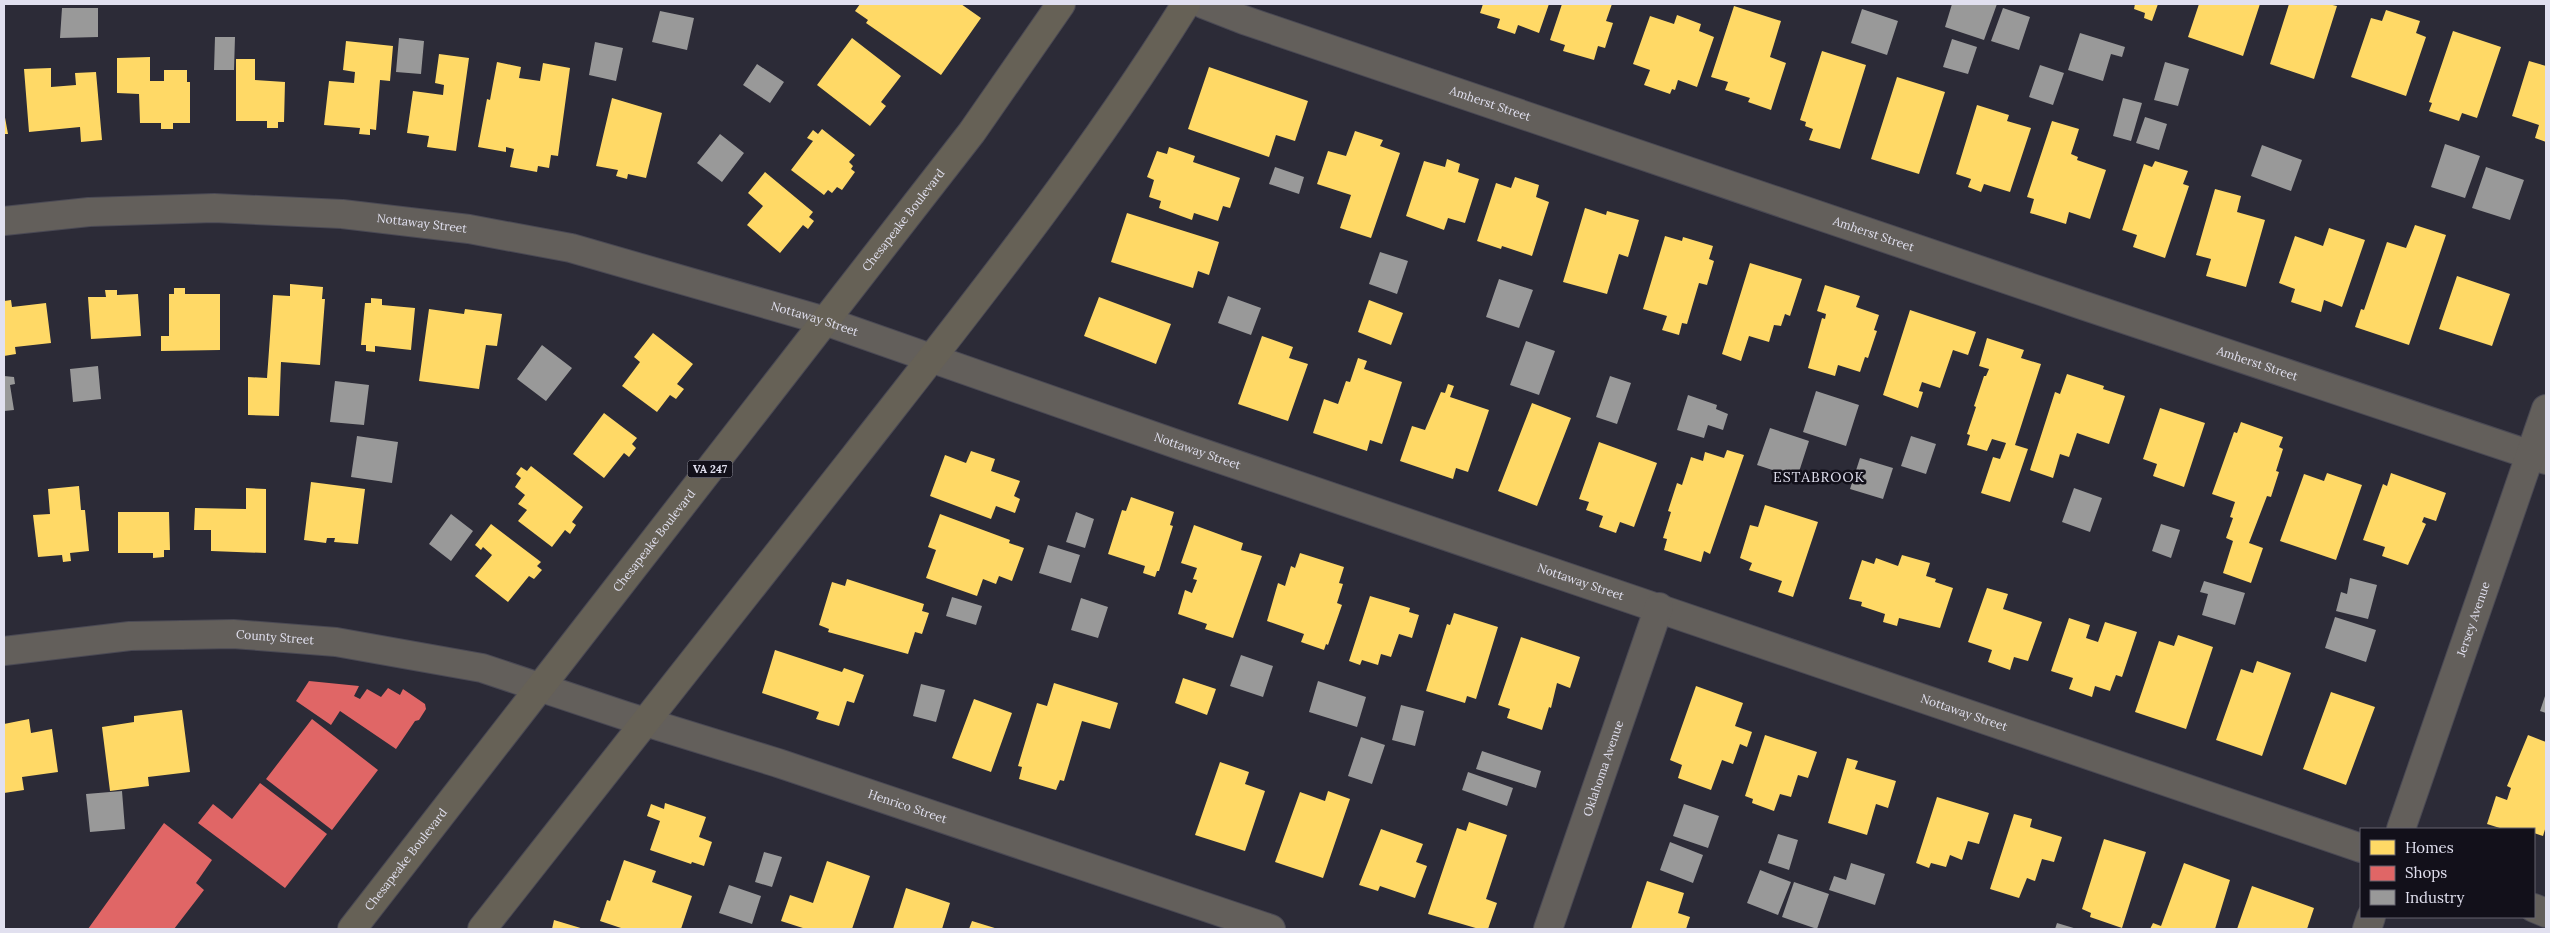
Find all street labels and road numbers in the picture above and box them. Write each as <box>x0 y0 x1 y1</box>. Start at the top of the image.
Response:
street label: Amherst Street <box>1447 82 1533 124</box>
street label: Chesapeake Boulevard <box>858 166 947 274</box>
street label: Nottaway Street <box>376 210 468 236</box>
street label: Amherst Street <box>1830 213 1917 254</box>
street label: Nottaway Street <box>769 298 861 339</box>
street label: Amherst Street <box>2214 342 2300 384</box>
street label: Nottaway Street <box>1152 429 1243 473</box>
road number: VA 247 <box>688 460 732 478</box>
street label: Chesapeake Boulevard <box>609 486 698 595</box>
street label: Nottaway Street <box>1535 560 1626 603</box>
street label: Jersey Avenue <box>2453 579 2493 659</box>
street label: County Street <box>236 626 315 647</box>
street label: Nottaway Street <box>1919 690 2010 734</box>
street label: Oklahoma Avenue <box>1579 718 1627 818</box>
street label: Henrico Street <box>866 786 949 826</box>
street label: Chesapeake Boulevard <box>361 805 450 913</box>

